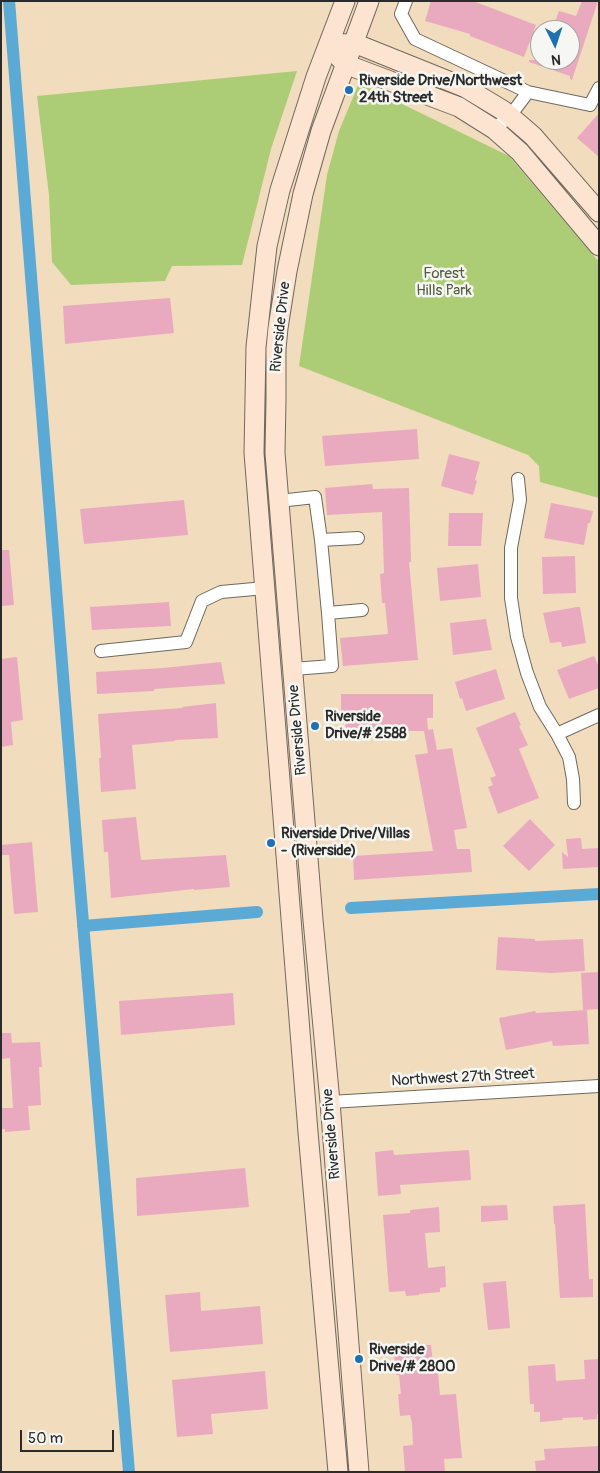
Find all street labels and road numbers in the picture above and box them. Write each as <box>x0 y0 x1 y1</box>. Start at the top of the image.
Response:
street label: Riverside Drive <box>267 281 295 373</box>
street label: Riverside Drive <box>285 684 311 776</box>
street label: Northwest 27th Street <box>391 1065 535 1091</box>
street label: Riverside Drive <box>319 1088 345 1180</box>

